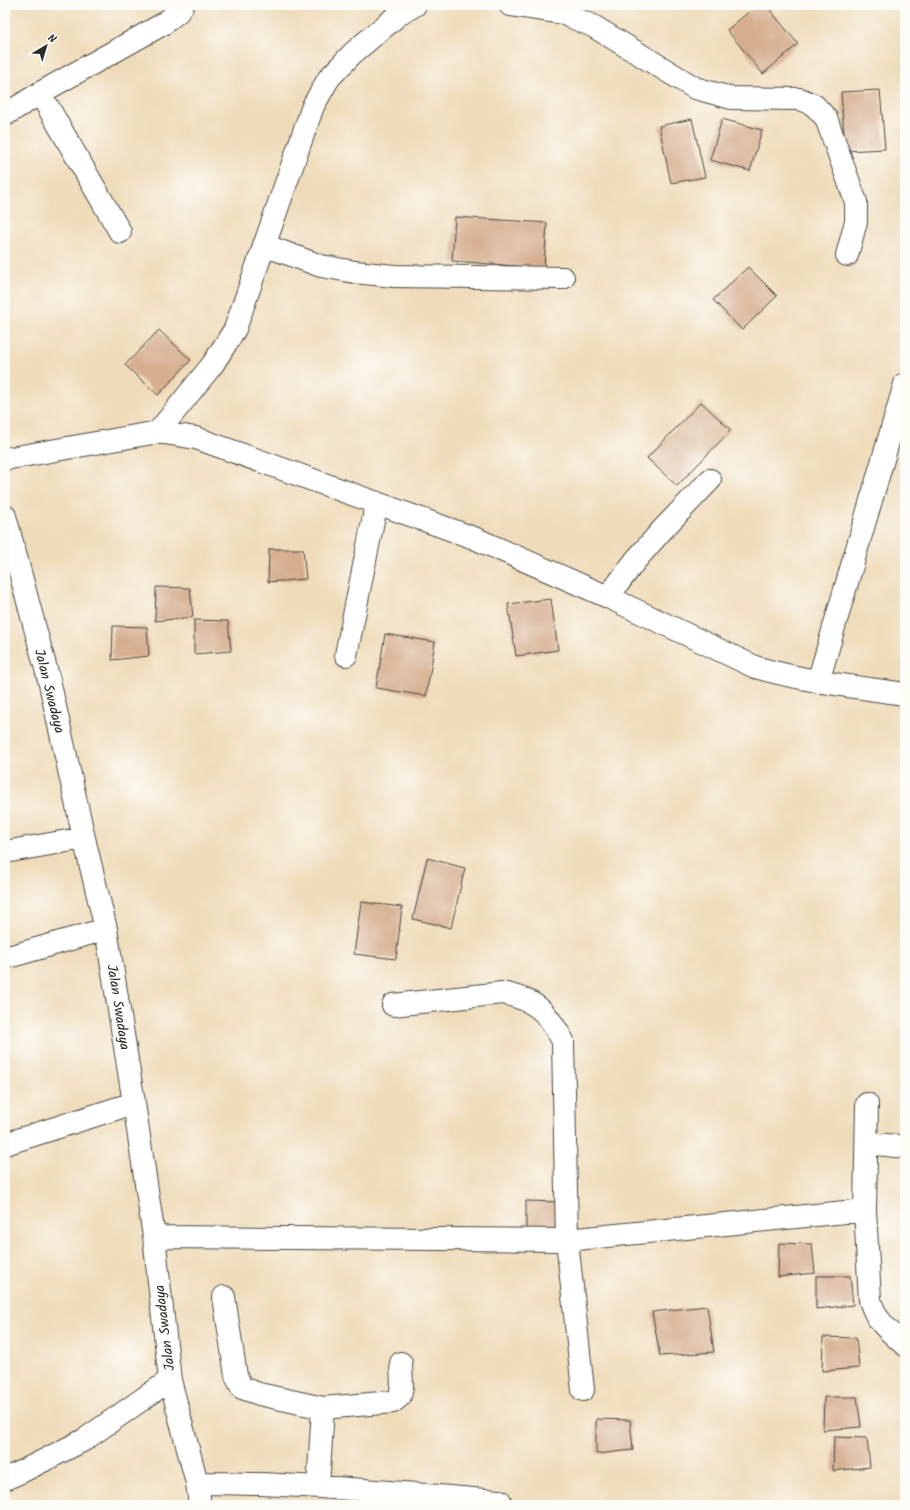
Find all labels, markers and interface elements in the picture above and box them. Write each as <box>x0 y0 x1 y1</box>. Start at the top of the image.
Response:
north arrow <box>26 26 66 66</box>
text: N <box>43 30 60 48</box>
street label: Jalan Swadaya <box>28 647 70 736</box>
street label: Jalan Swadaya <box>100 963 136 1051</box>
street label: Jalan Swadaya <box>149 1284 181 1372</box>

